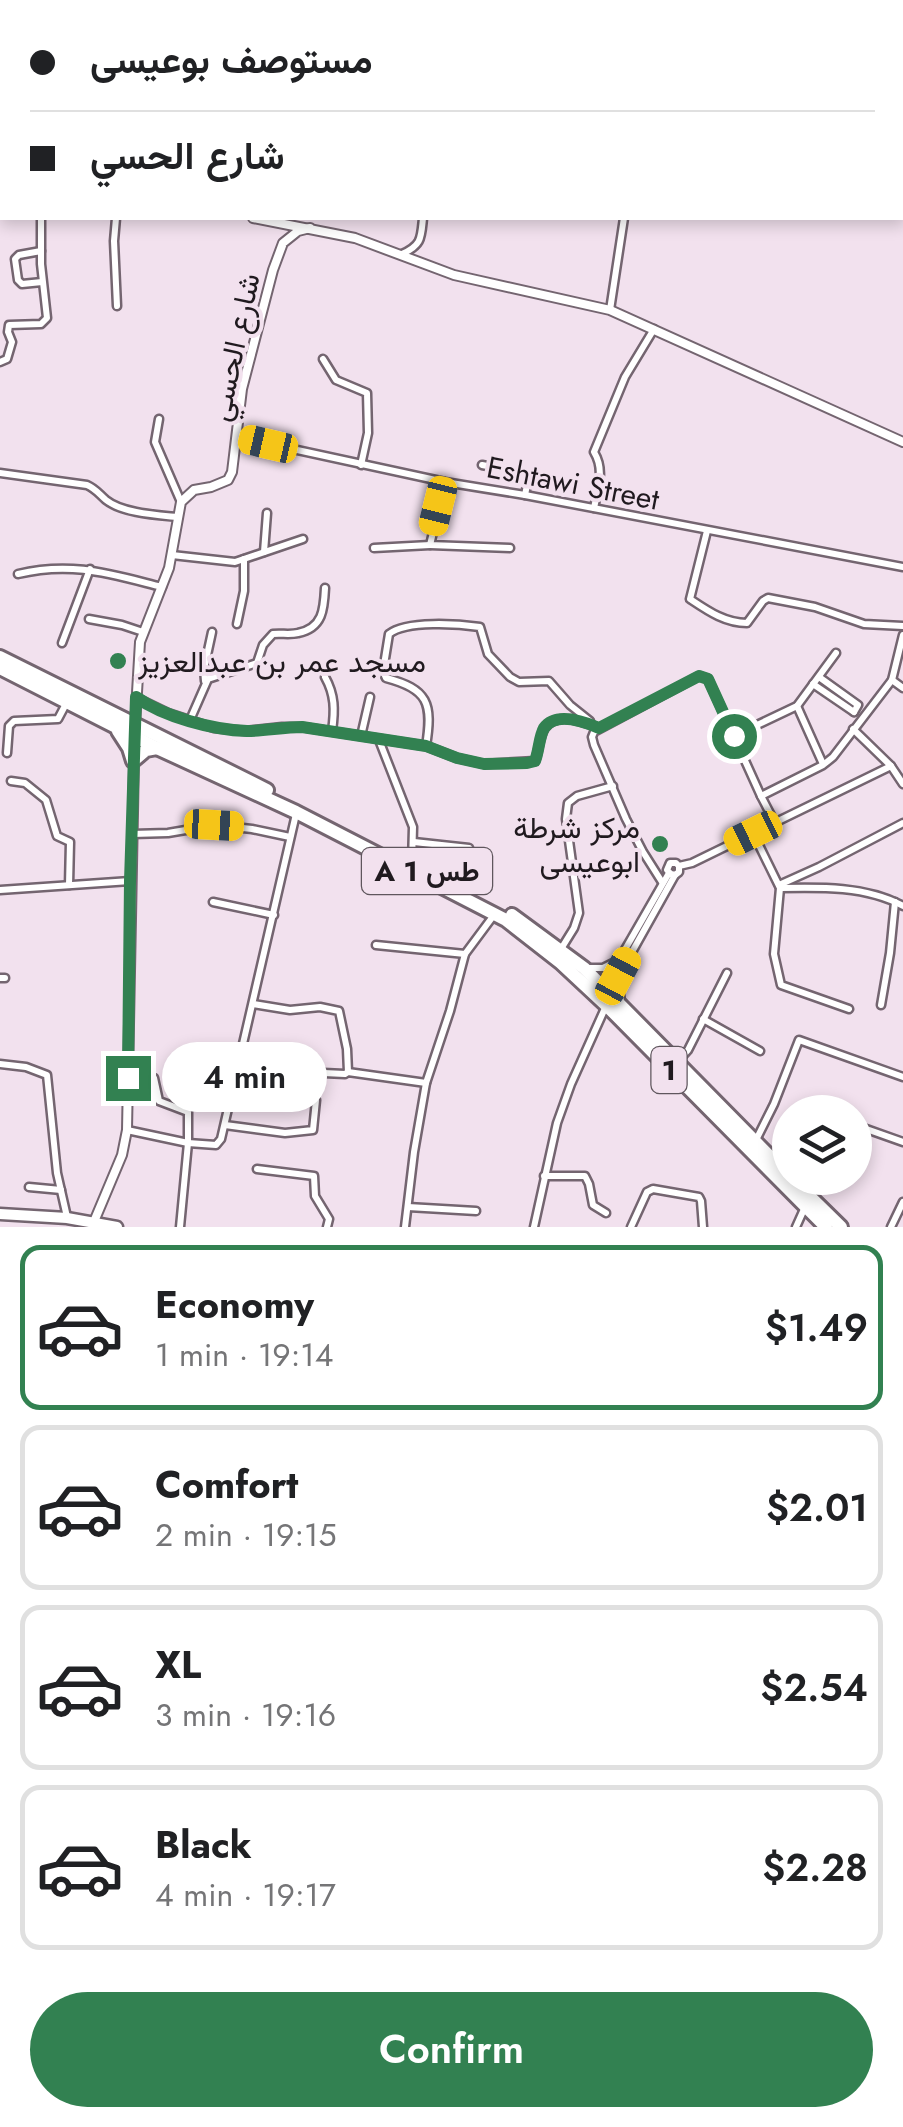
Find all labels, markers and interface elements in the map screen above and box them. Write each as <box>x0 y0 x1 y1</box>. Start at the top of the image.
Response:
text: مستوصف بوعيسى <box>90 32 373 87</box>
text: شارع الحسي <box>90 128 285 183</box>
street label: شارع الحسي <box>197 269 274 426</box>
car <box>235 423 301 465</box>
street label: Eshtawi Street <box>483 445 664 521</box>
car <box>416 473 460 539</box>
place label: مسجد عمر بن عبدالعزيز <box>137 640 426 683</box>
marker: مسجد عمر بن عبدالعزيز <box>107 650 129 672</box>
route start <box>712 714 757 759</box>
place label: مركز شرطة ابوعيسى <box>513 806 640 883</box>
car <box>719 806 787 860</box>
car <box>183 808 245 842</box>
marker: مركز شرطة ابوعيسى <box>649 833 671 855</box>
road number: A 1 طس <box>362 848 492 894</box>
car <box>591 942 645 1010</box>
callout: 4 min <box>163 1043 328 1113</box>
road number: 1 <box>652 1047 686 1093</box>
text: 4 min <box>203 1054 286 1100</box>
route end <box>106 1056 151 1101</box>
map controls <box>772 1095 872 1195</box>
button: layers <box>772 1095 872 1195</box>
text: Economy <box>155 1277 314 1332</box>
icon: car <box>35 1283 125 1373</box>
text: $1.49 <box>765 1300 868 1355</box>
text: 1 min · 19:14 <box>155 1332 333 1378</box>
text: Comfort <box>155 1457 298 1512</box>
icon: car <box>35 1463 125 1553</box>
text: $2.01 <box>766 1480 868 1535</box>
text: 2 min · 19:15 <box>155 1512 337 1558</box>
text: XL <box>155 1637 201 1692</box>
icon: car <box>35 1643 125 1733</box>
text: $2.54 <box>760 1660 868 1715</box>
text: 3 min · 19:16 <box>155 1692 336 1738</box>
text: Black <box>155 1817 252 1872</box>
icon: car <box>35 1823 125 1913</box>
text: $2.28 <box>762 1840 868 1895</box>
text: 4 min · 19:17 <box>155 1872 336 1918</box>
button: Confirm <box>30 1992 873 2107</box>

